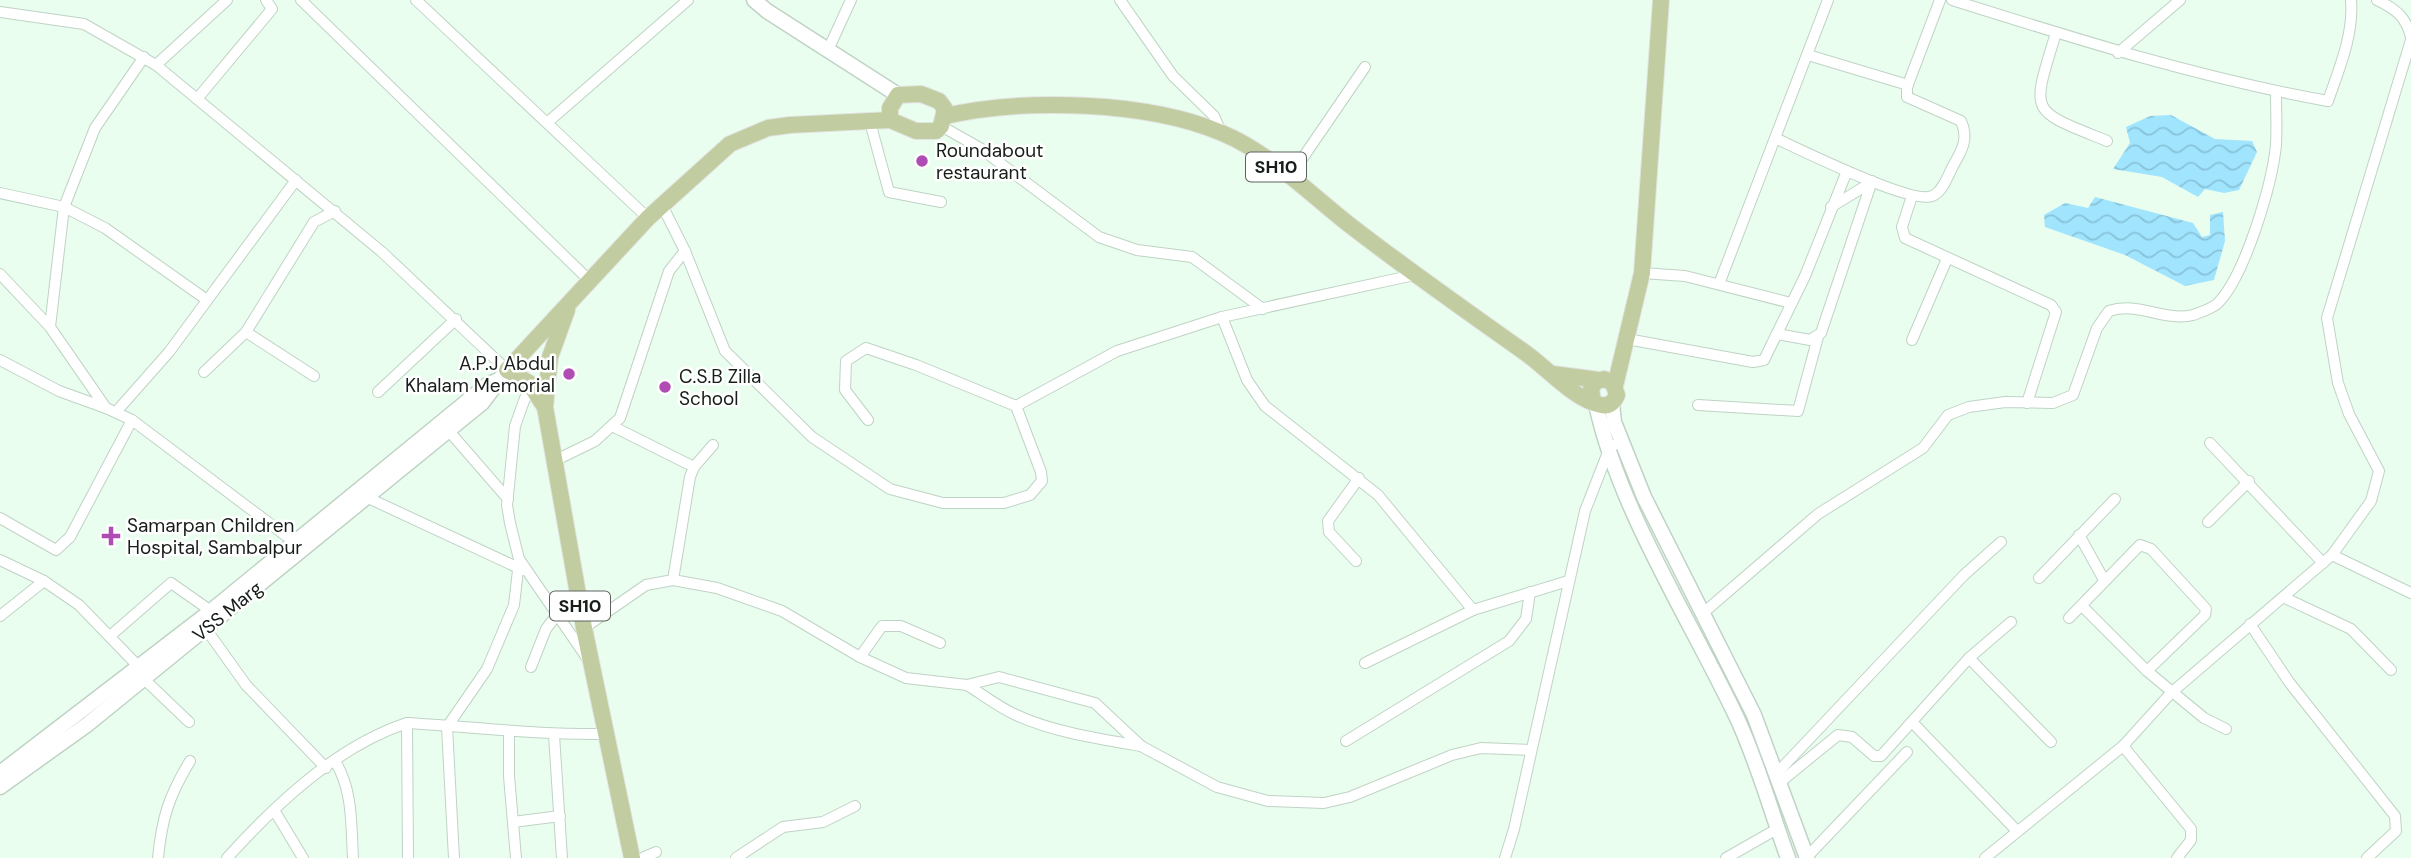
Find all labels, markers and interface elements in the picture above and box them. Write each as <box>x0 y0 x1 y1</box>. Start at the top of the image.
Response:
place label: Roundabout restaurant <box>936 138 1044 185</box>
road number: SH10 <box>1246 152 1306 182</box>
marker: Roundabout restaurant <box>914 153 930 169</box>
place label: A.P.J Abdul Khalam Memorial <box>405 351 555 398</box>
place label: C.S.B Zilla School <box>679 364 761 411</box>
marker: A.P.J Abdul Khalam Memorial <box>561 366 577 382</box>
marker: C.S.B Zilla School <box>657 379 673 395</box>
place label: Samarpan Children Hospital, Sambalpur <box>127 513 302 560</box>
marker: Samarpan Children Hospital, Sambalpur <box>101 526 121 546</box>
street label: VSS Marg <box>187 575 268 647</box>
road number: SH10 <box>550 592 610 620</box>

